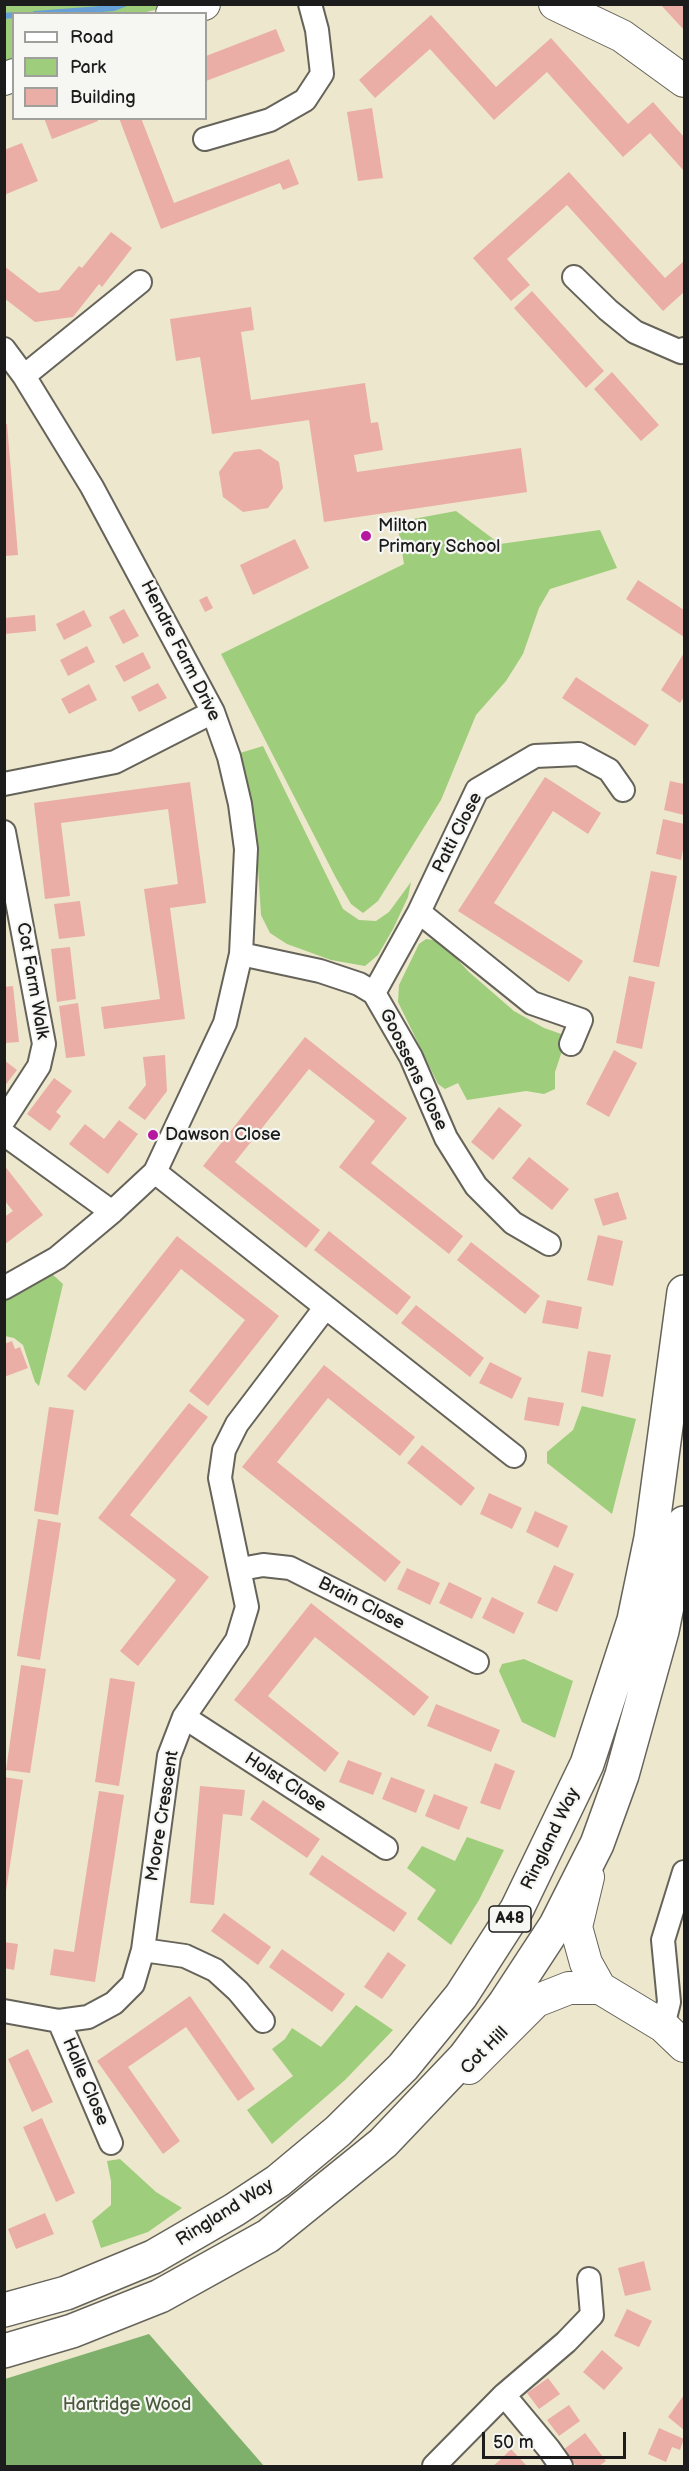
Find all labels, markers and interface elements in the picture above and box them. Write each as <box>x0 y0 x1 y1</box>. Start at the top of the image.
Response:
legend <box>12 12 207 120</box>
text: Road <box>70 27 114 48</box>
text: Park <box>70 57 106 78</box>
text: Building <box>70 87 136 108</box>
place label: Milton Primary School <box>378 515 500 558</box>
marker: Milton Primary School <box>359 529 373 543</box>
street label: Hendre Farm Drive <box>135 577 225 725</box>
street label: Patti Close <box>429 789 487 877</box>
street label: Cot Farm Walk <box>11 921 53 1041</box>
street label: Goossens Close <box>374 1006 452 1134</box>
place label: Dawson Close <box>165 1124 281 1146</box>
marker: Dawson Close <box>146 1128 160 1142</box>
street label: Brain Close <box>314 1573 408 1635</box>
street label: Moore Crescent <box>142 1749 184 1883</box>
street label: Holst Close <box>240 1749 330 1817</box>
street label: Ringland Way <box>517 1785 585 1893</box>
road number: A48 <box>489 1906 531 1932</box>
street label: Cot Hill <box>457 2023 513 2079</box>
street label: Halle Close <box>57 2035 113 2129</box>
street label: Ringland Way <box>172 2175 278 2251</box>
park label: Hartridge Wood <box>63 2394 191 2416</box>
scale bar <box>485 2420 629 2458</box>
text: 50 m <box>493 2432 534 2453</box>

